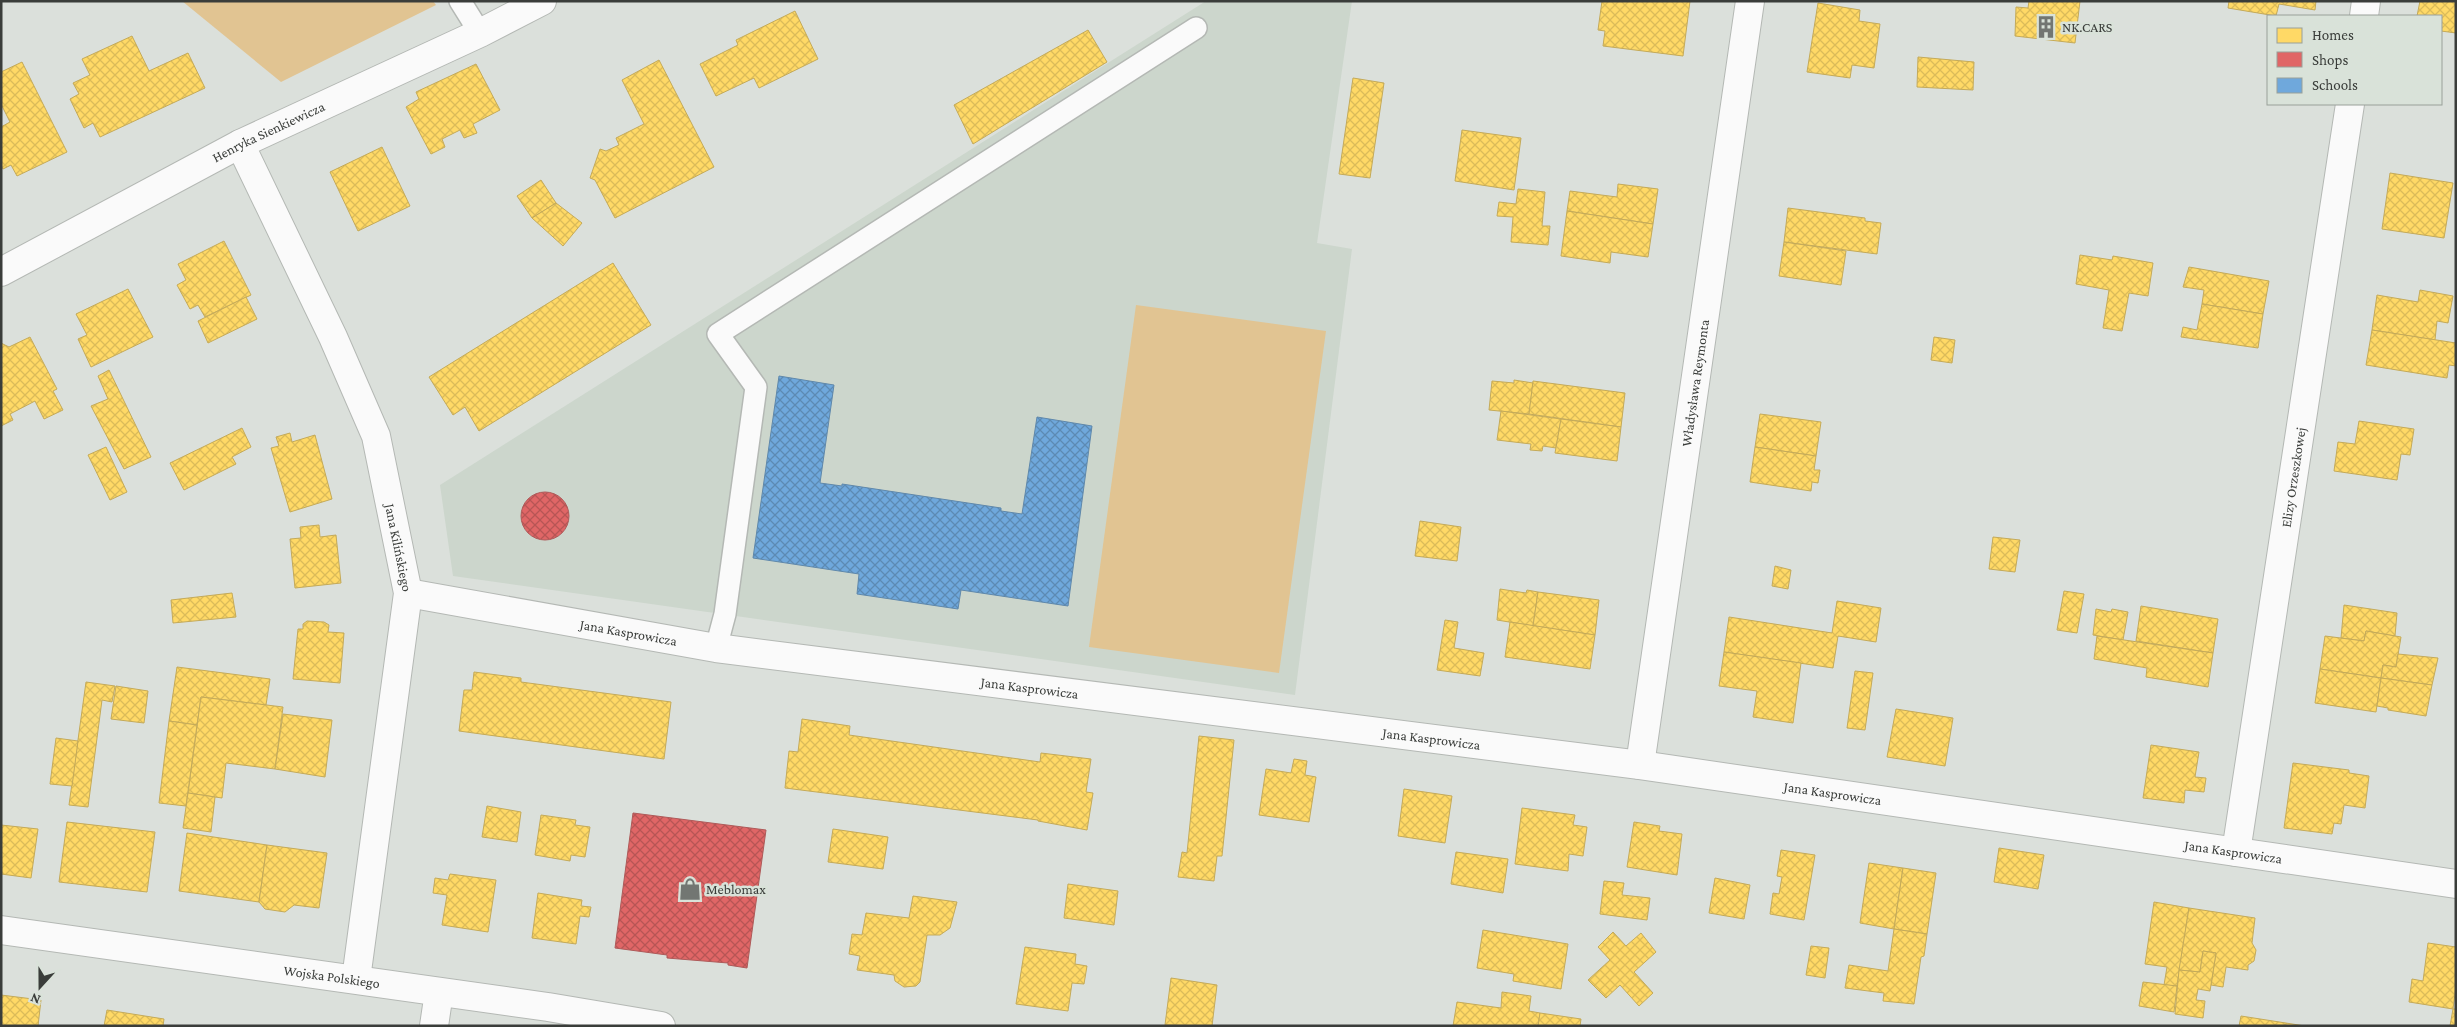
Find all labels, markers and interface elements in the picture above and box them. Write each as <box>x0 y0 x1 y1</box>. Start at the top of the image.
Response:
building icon: NK.CARS <box>2033 14 2059 40</box>
legend <box>2267 15 2442 105</box>
place label: NK.CARS <box>2062 19 2113 35</box>
text: Homes <box>2312 27 2354 43</box>
text: Shops <box>2312 52 2348 69</box>
text: Schools <box>2312 77 2358 93</box>
street label: Henryka Sienkiewicza <box>209 98 328 165</box>
street label: Władysława Reymonta <box>1678 318 1712 448</box>
street label: Elizy Orzeszkowej <box>2278 426 2310 528</box>
street label: Jana Kilińskiego <box>382 500 416 593</box>
street label: Jana Kasprowicza <box>577 616 679 649</box>
street label: Jana Kasprowicza <box>978 673 1080 702</box>
street label: Jana Kasprowicza <box>1380 724 1482 753</box>
street label: Jana Kasprowicza <box>1781 778 1883 808</box>
street label: Jana Kasprowicza <box>2182 836 2284 867</box>
shop icon: Meblomax <box>677 876 703 902</box>
place label: Meblomax <box>706 881 766 897</box>
north arrow <box>15 962 65 1012</box>
street label: Wojska Polskiego <box>283 962 381 991</box>
text: N <box>28 990 43 1008</box>

